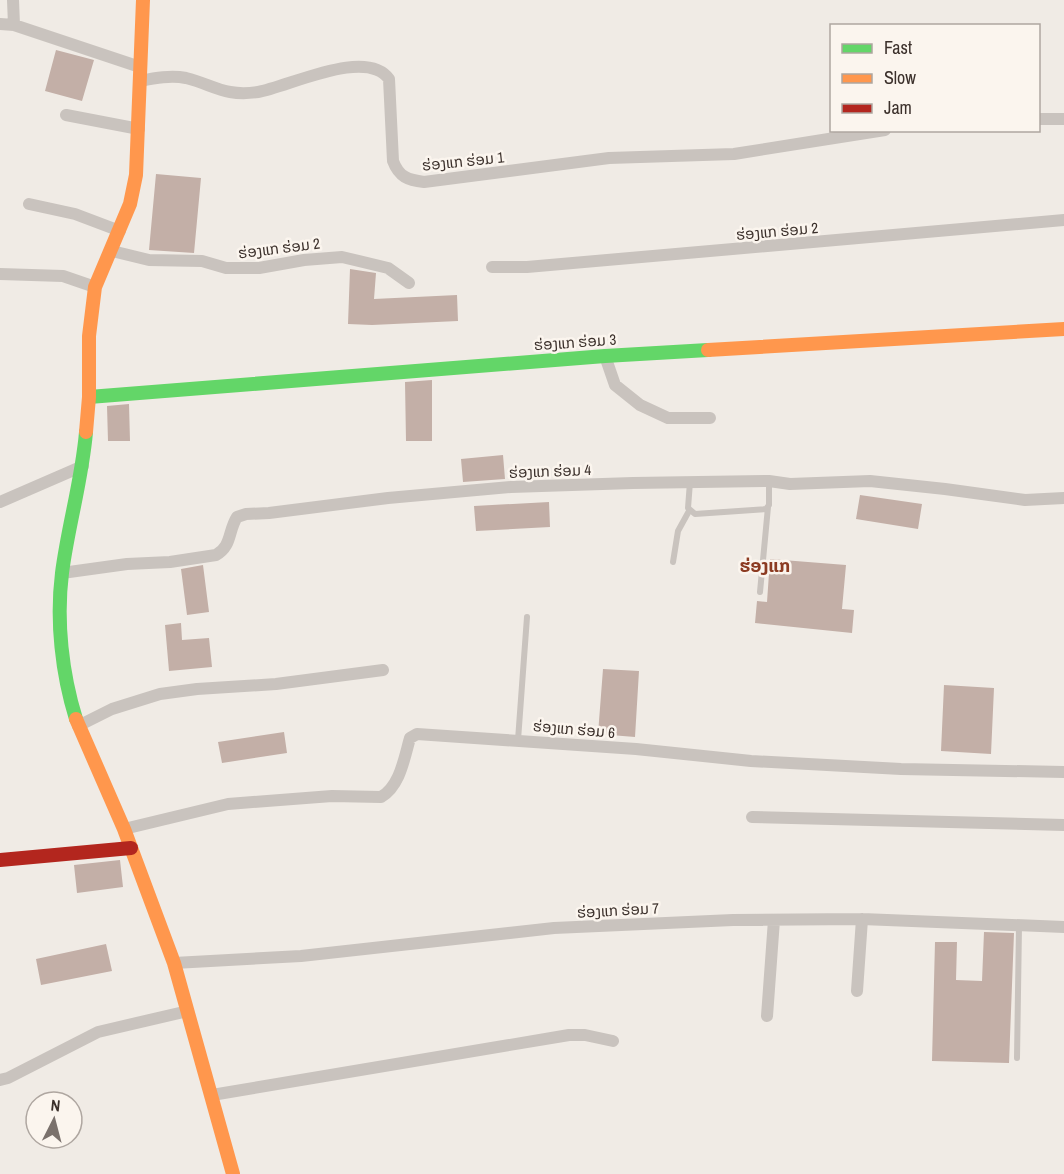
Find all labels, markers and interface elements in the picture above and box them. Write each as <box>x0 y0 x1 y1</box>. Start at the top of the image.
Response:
legend <box>830 24 1040 132</box>
text: Fast <box>884 35 912 60</box>
text: Slow <box>884 65 916 90</box>
text: Jam <box>884 95 912 120</box>
street label: ຮ່ອງແກ ຮ່ອມ 1 <box>421 146 505 176</box>
street label: ຮ່ອງແກ ຮ່ອມ 2 <box>735 217 819 245</box>
street label: ຮ່ອງແກ ຮ່ອມ 2 <box>237 233 321 263</box>
street label: ຮ່ອງແກ ຮ່ອມ 3 <box>533 329 617 355</box>
street label: ຮ່ອງແກ ຮ່ອມ 4 <box>508 459 592 483</box>
district label: ຮ່ອງແກ <box>740 553 790 578</box>
street label: ຮ່ອງແກ ຮ່ອມ 6 <box>532 715 616 743</box>
street label: ຮ່ອງແກ ຮ່ອມ 7 <box>576 897 660 923</box>
north arrow <box>24 1090 84 1150</box>
text: N <box>50 1094 61 1117</box>

